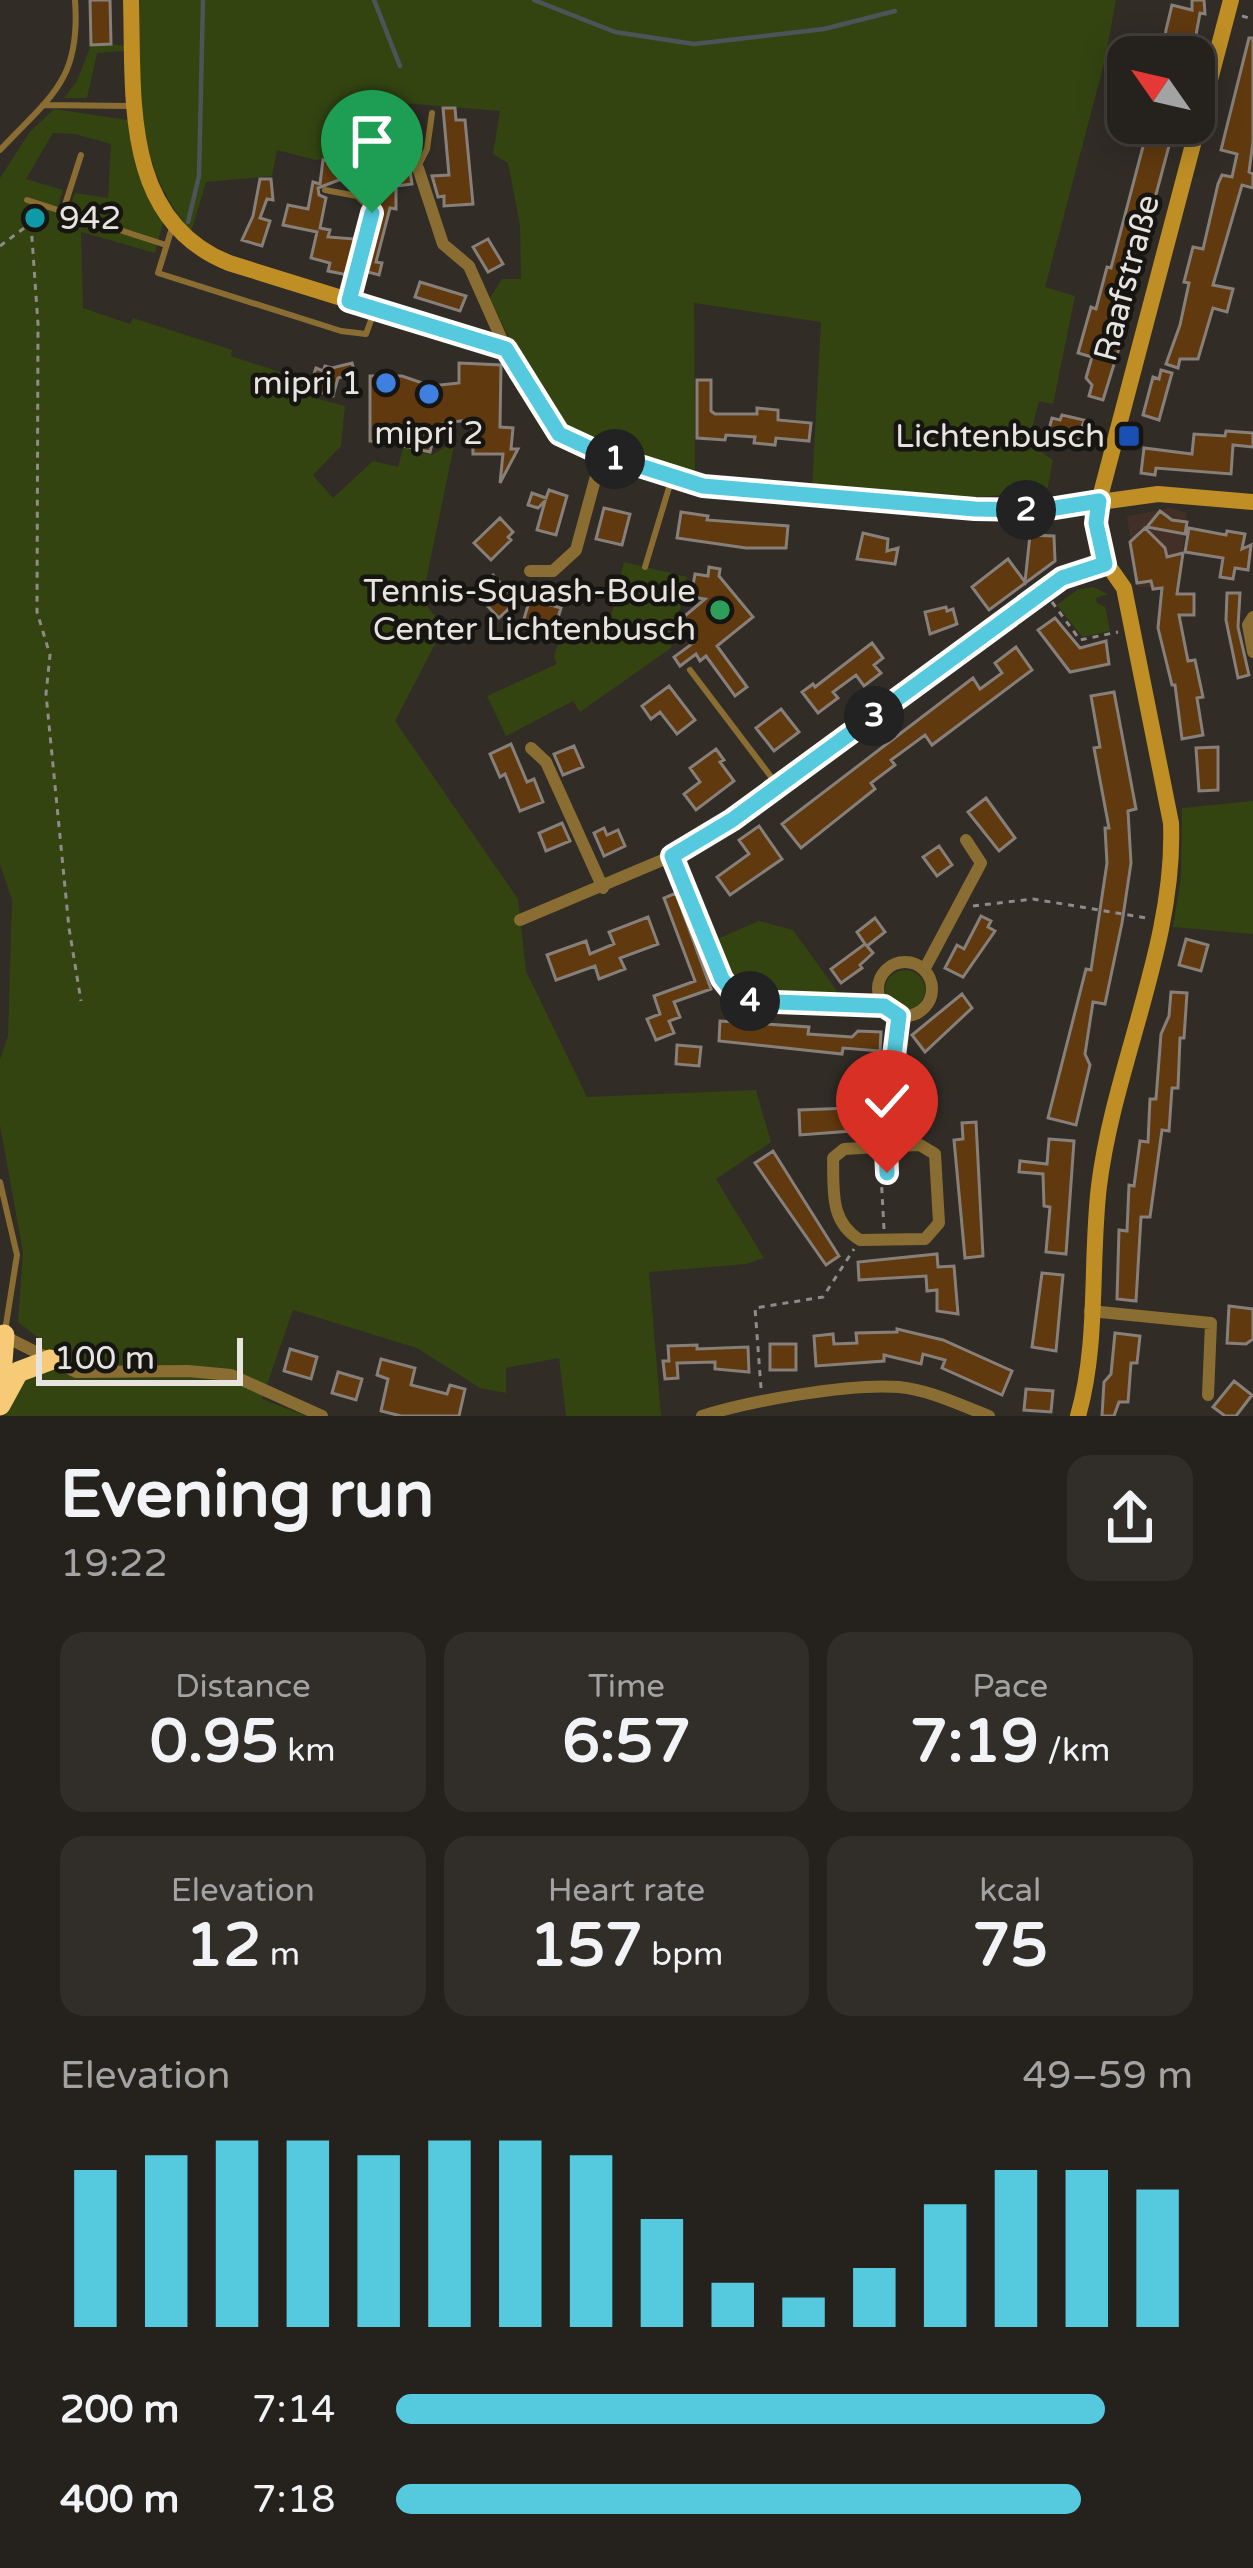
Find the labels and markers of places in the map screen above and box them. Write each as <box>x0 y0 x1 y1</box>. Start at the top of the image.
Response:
pin <box>321 90 423 213</box>
place label: 942 <box>59 199 121 238</box>
marker: 942 <box>22 205 48 231</box>
place label: mipri 1 <box>253 364 362 403</box>
marker: mipri 1 <box>373 370 399 396</box>
marker: mipri 2 <box>416 381 442 407</box>
place label: mipri 2 <box>374 414 484 453</box>
place label: Lichtenbusch <box>895 417 1105 456</box>
marker: Lichtenbusch <box>1116 423 1142 449</box>
pin: 1 <box>585 429 645 489</box>
pin: 2 <box>996 480 1056 540</box>
place label: Tennis-Squash-Boule Center Lichtenbusch <box>363 572 696 649</box>
marker: Tennis-Squash-Boule Center Lichtenbusch <box>707 597 733 623</box>
pin: 3 <box>844 686 904 746</box>
pin: 4 <box>720 971 780 1031</box>
pin <box>836 1050 938 1173</box>

